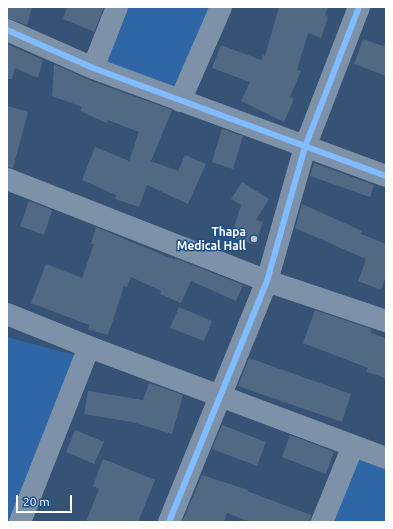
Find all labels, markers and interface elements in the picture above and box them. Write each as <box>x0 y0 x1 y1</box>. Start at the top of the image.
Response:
place label: Thapa Medical Hall <box>177 225 246 253</box>
marker: Thapa Medical Hall <box>249 234 259 244</box>
scale bar <box>18 487 74 513</box>
text: 20 m <box>23 495 50 508</box>

